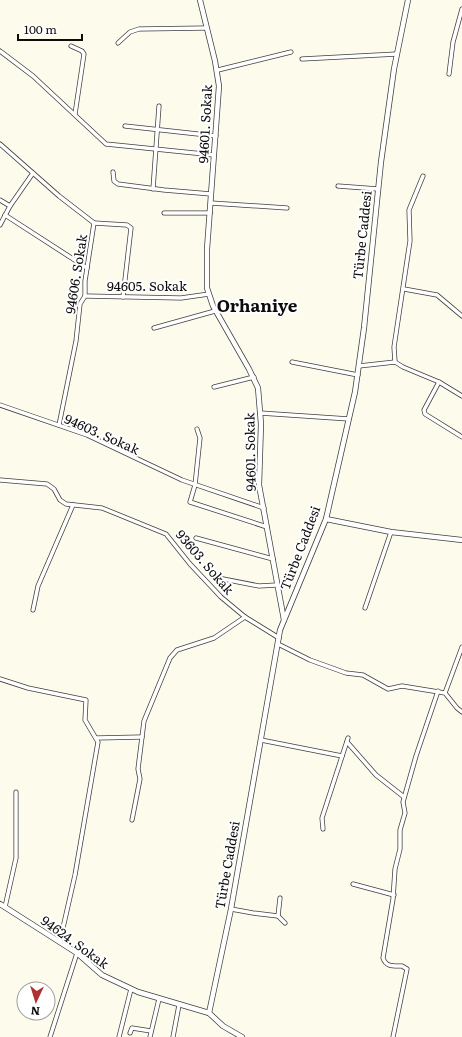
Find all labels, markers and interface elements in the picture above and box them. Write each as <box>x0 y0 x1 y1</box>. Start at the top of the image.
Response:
scale bar <box>18 16 82 42</box>
text: 100 m <box>24 20 57 38</box>
street label: 94601. Sokak <box>193 83 216 164</box>
street label: Türbe Caddesi <box>347 189 376 280</box>
street label: 94606. Sokak <box>60 232 91 315</box>
street label: 94605. Sokak <box>107 276 188 295</box>
district label: Orhaniye <box>217 292 298 317</box>
street label: 94603. Sokak <box>62 409 144 459</box>
street label: 94601. Sokak <box>239 411 260 492</box>
street label: Türbe Caddesi <box>275 502 325 593</box>
street label: 93603. Sokak <box>172 525 240 599</box>
street label: Türbe Caddesi <box>209 819 244 910</box>
street label: 94624. Sokak <box>37 910 114 973</box>
north arrow <box>16 981 56 1021</box>
text: N <box>30 1004 40 1020</box>

